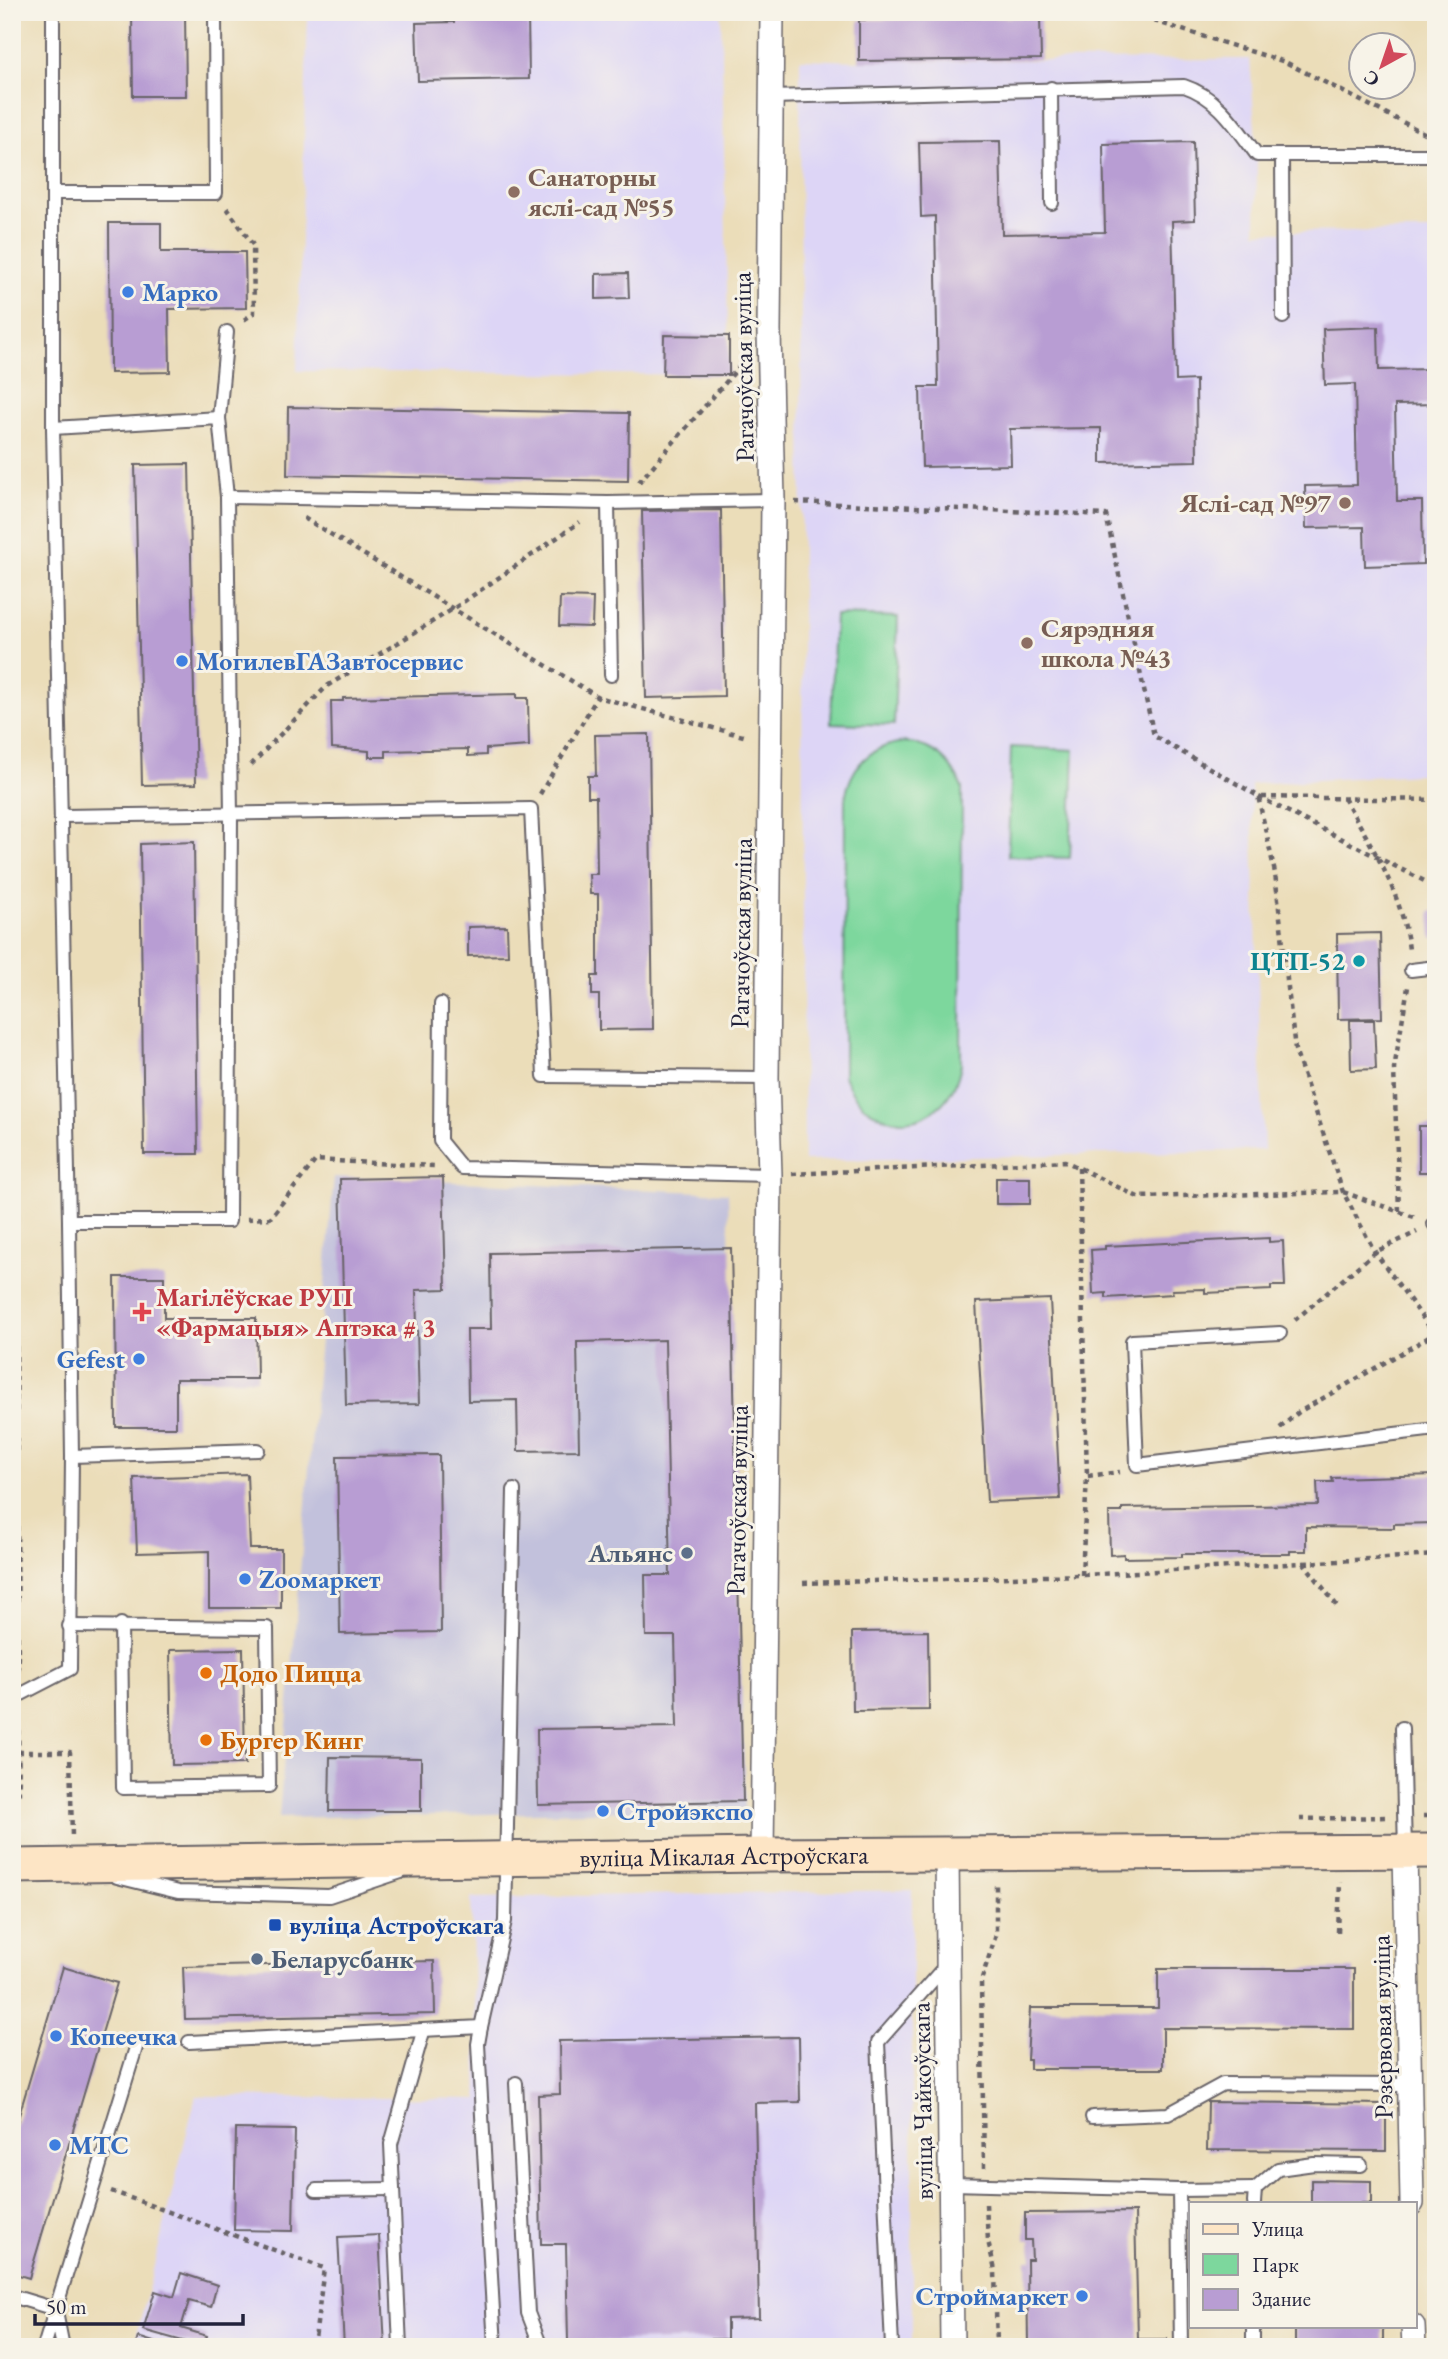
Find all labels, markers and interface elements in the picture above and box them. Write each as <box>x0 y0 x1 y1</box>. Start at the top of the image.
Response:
north arrow <box>1346 32 1416 102</box>
text: С <box>1358 65 1385 93</box>
place label: Санаторны яслі-сад №55 <box>527 160 675 224</box>
marker: Санаторны яслі-сад №55 <box>506 184 522 200</box>
street label: Рагачоўская вуліца <box>724 271 762 463</box>
place label: Марко <box>142 275 218 309</box>
marker: Марко <box>120 284 136 300</box>
place label: Яслі-сад №97 <box>1179 486 1331 520</box>
marker: Яслі-сад №97 <box>1337 495 1353 511</box>
place label: Сярэдняя школа №43 <box>1041 611 1171 675</box>
marker: Сярэдняя школа №43 <box>1019 635 1035 651</box>
place label: МогилевГАЗавтосервис <box>196 644 464 678</box>
marker: МогилевГАЗавтосервис <box>174 653 190 669</box>
street label: Рагачоўская вуліца <box>722 837 760 1029</box>
place label: ЦТП-52 <box>1250 944 1345 978</box>
marker: ЦТП-52 <box>1351 953 1367 969</box>
place label: Магілёўскае РУП «Фармацыя» Аптэка # 3 <box>156 1280 436 1344</box>
marker: Магілёўскае РУП «Фармацыя» Аптэка # 3 <box>134 1304 150 1320</box>
place label: Gefest <box>57 1342 125 1376</box>
marker: Gefest <box>131 1351 147 1367</box>
street label: Рагачоўская вуліца <box>718 1404 756 1596</box>
place label: Альянс <box>587 1536 673 1570</box>
marker: Альянс <box>679 1545 695 1561</box>
place label: Zooмаркет <box>259 1562 381 1596</box>
marker: Zooмаркет <box>237 1571 253 1587</box>
place label: Додо Пицца <box>220 1656 362 1690</box>
marker: Додо Пицца <box>198 1665 214 1681</box>
place label: Бургер Кинг <box>220 1723 364 1757</box>
marker: Бургер Кинг <box>198 1732 214 1748</box>
place label: Стройэкспо <box>617 1794 753 1828</box>
marker: Стройэкспо <box>595 1803 611 1819</box>
street label: вуліца Мікалая Астроўскага <box>579 1837 869 1875</box>
place label: вуліца Астроўскага <box>289 1908 505 1942</box>
marker: вуліца Астроўскага <box>267 1917 283 1933</box>
street label: Рэзервовая вуліца <box>1363 1934 1401 2119</box>
place label: Беларусбанк <box>271 1942 414 1976</box>
marker: Беларусбанк <box>249 1951 265 1967</box>
street label: вуліца Чайкоўскага <box>903 2001 941 2200</box>
place label: Копеечка <box>70 2019 178 2053</box>
marker: Копеечка <box>48 2028 64 2044</box>
place label: МТС <box>69 2128 129 2162</box>
marker: МТС <box>47 2137 63 2153</box>
legend <box>1189 2202 1416 2328</box>
text: Улица <box>1251 2215 1304 2242</box>
text: Парк <box>1252 2251 1299 2278</box>
place label: Строймаркет <box>915 2279 1068 2313</box>
scale bar <box>35 2282 243 2326</box>
text: Здание <box>1252 2285 1311 2312</box>
marker: Строймаркет <box>1074 2288 1090 2304</box>
text: 50 m <box>46 2293 87 2320</box>

